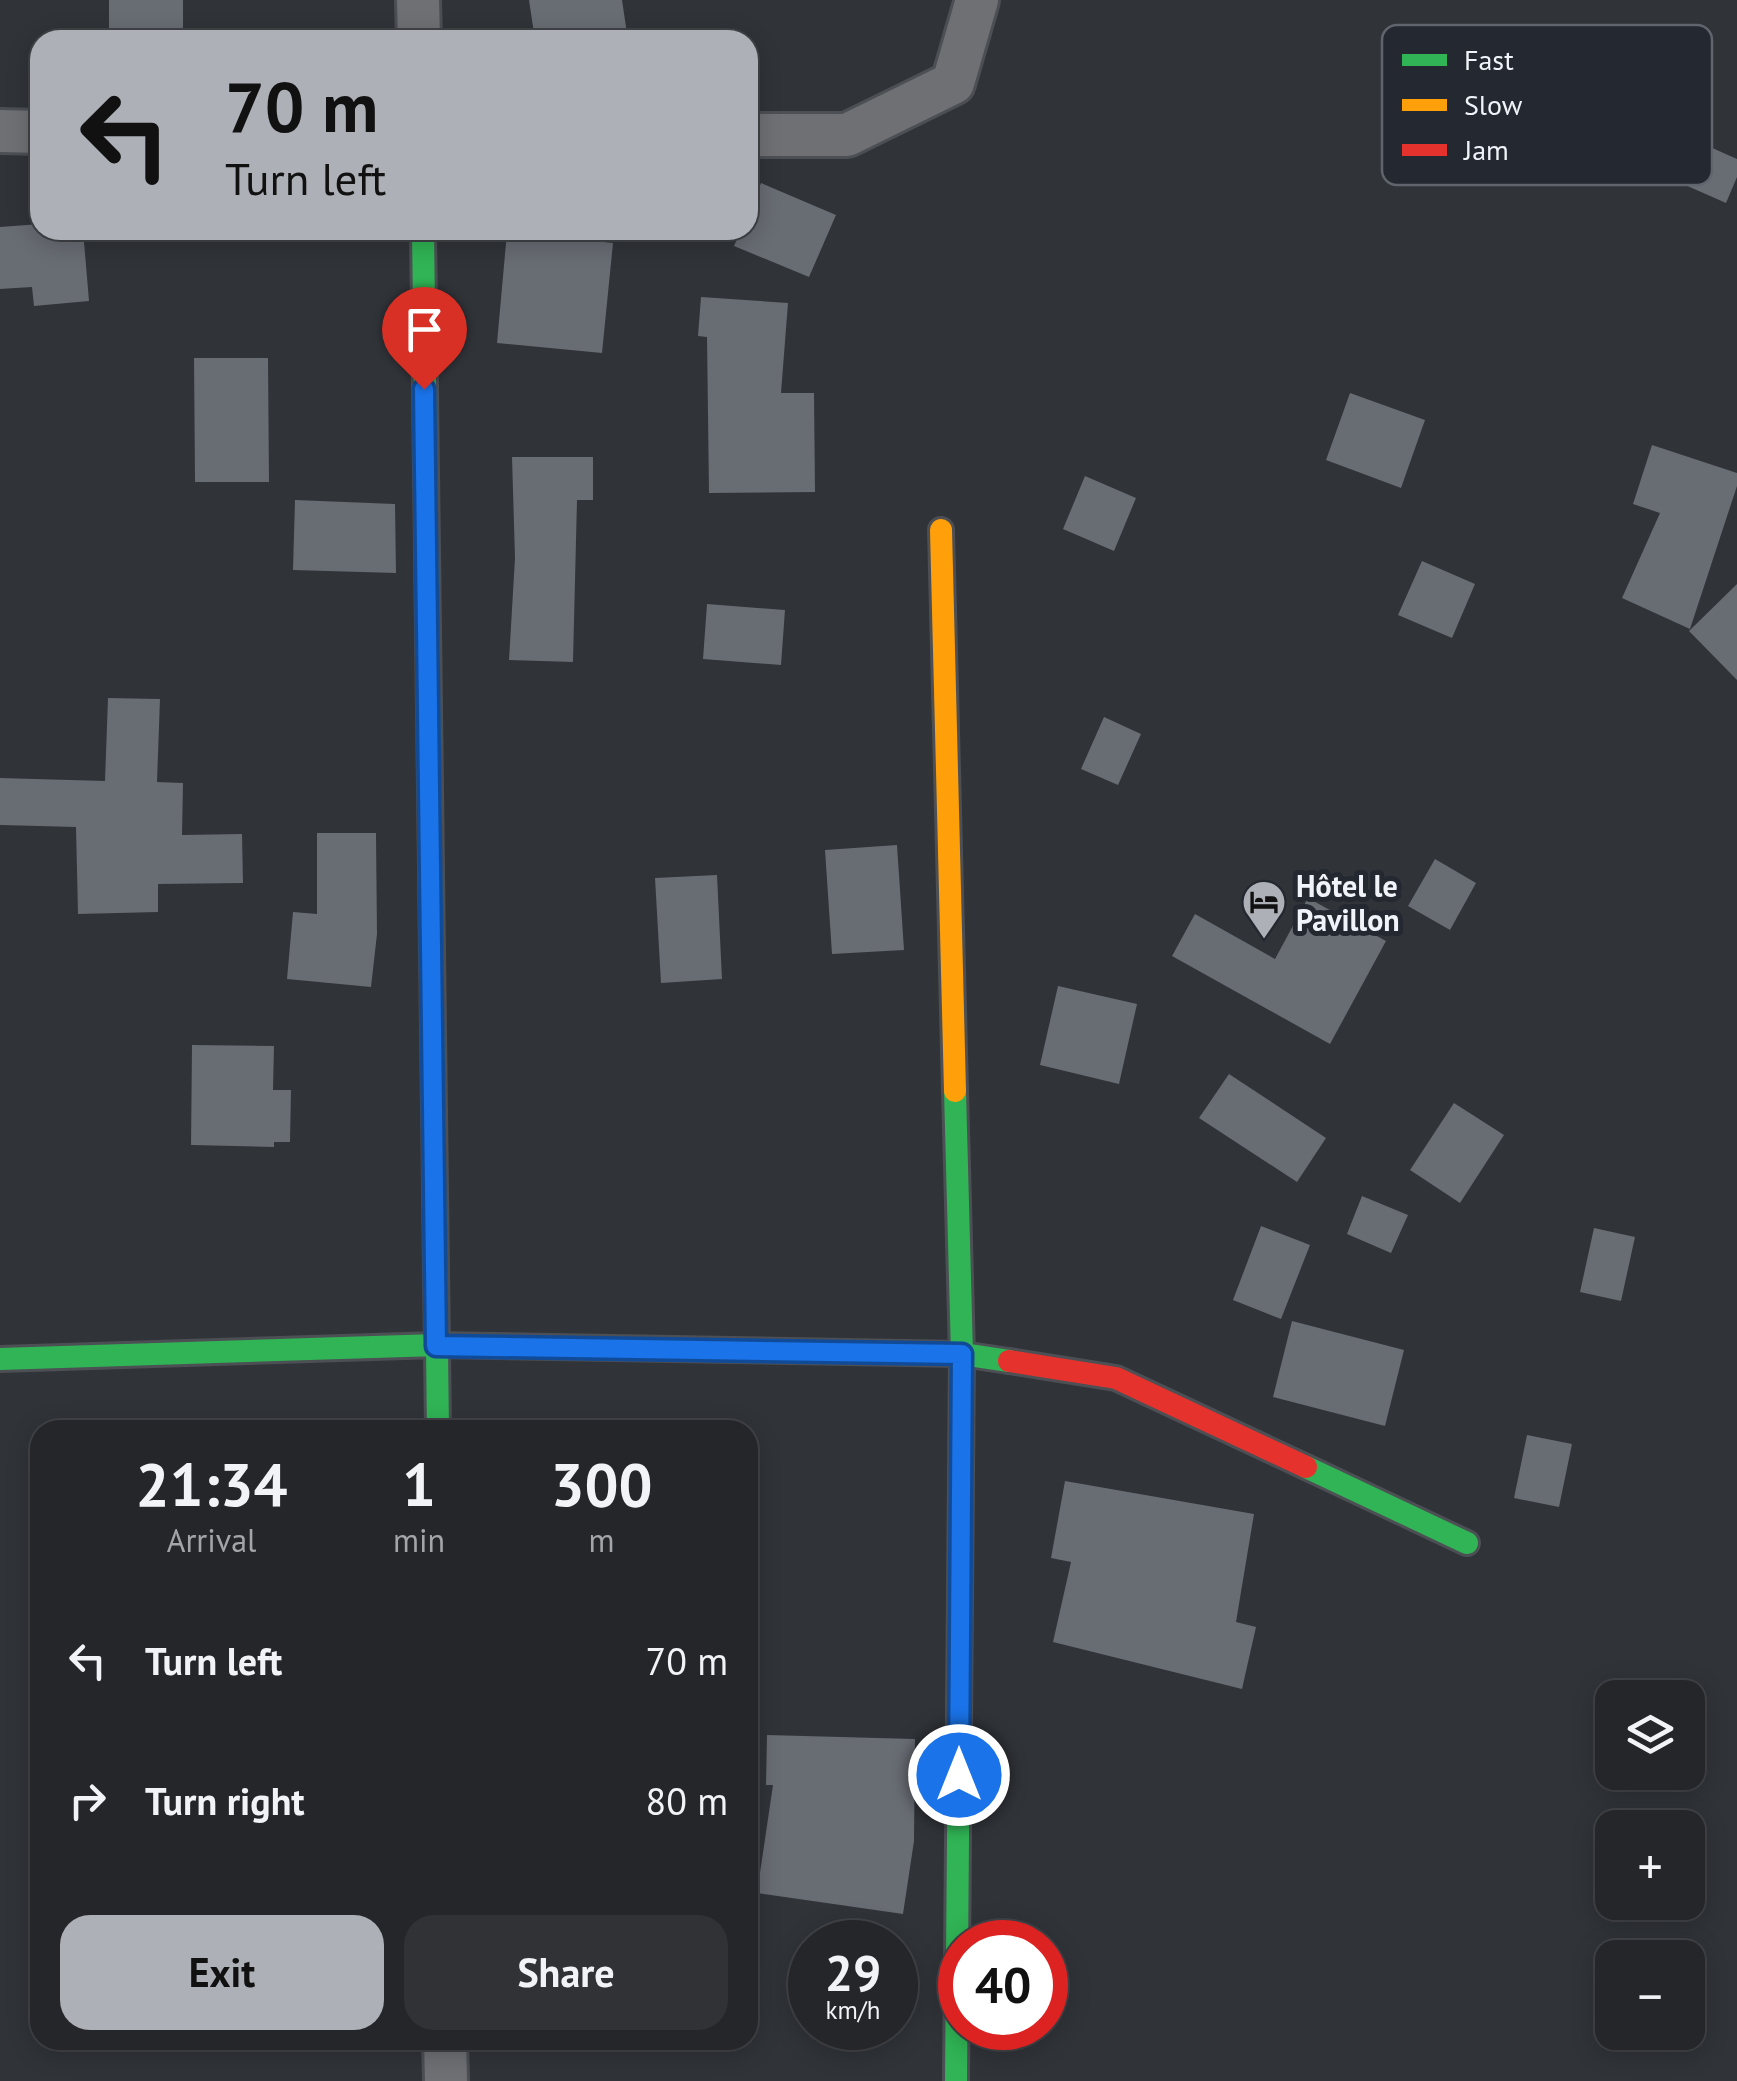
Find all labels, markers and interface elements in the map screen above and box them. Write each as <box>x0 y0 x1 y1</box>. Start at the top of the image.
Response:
legend <box>1382 25 1712 185</box>
text: Fast <box>1464 41 1514 78</box>
text: 70 m <box>225 61 378 151</box>
icon: left <box>60 70 190 200</box>
text: Slow <box>1464 86 1523 123</box>
text: Jam <box>1463 131 1509 168</box>
text: Turn left <box>225 149 386 207</box>
pin <box>382 287 467 390</box>
icon: arrive <box>397 302 452 357</box>
place label: Hôtel le Pavillon <box>1296 866 1400 939</box>
hotel icon: Hôtel le Pavillon <box>1241 879 1287 940</box>
text: 21:34 <box>135 1445 288 1523</box>
text: 1 <box>402 1445 436 1523</box>
text: 300 <box>551 1445 653 1523</box>
text: Arrival <box>167 1519 256 1561</box>
text: min <box>393 1519 445 1561</box>
text: m <box>589 1519 615 1561</box>
icon: left <box>60 1633 115 1688</box>
text: Turn left <box>145 1636 282 1685</box>
text: 70 m <box>646 1636 728 1685</box>
map controls <box>1595 1680 1705 2050</box>
button: layers <box>1595 1680 1705 1790</box>
position arrow <box>907 1723 1011 1827</box>
icon: right <box>60 1773 115 1828</box>
text: Turn right <box>145 1776 305 1825</box>
text: 80 m <box>646 1776 728 1825</box>
button: + <box>1595 1810 1705 1920</box>
button: Exit <box>60 1915 384 2030</box>
button: Share <box>404 1915 728 2030</box>
speed limit sign: 40 <box>938 1920 1068 2050</box>
text: 29 <box>825 1940 881 2005</box>
button: − <box>1595 1940 1705 2050</box>
text: km/h <box>826 1994 880 2026</box>

